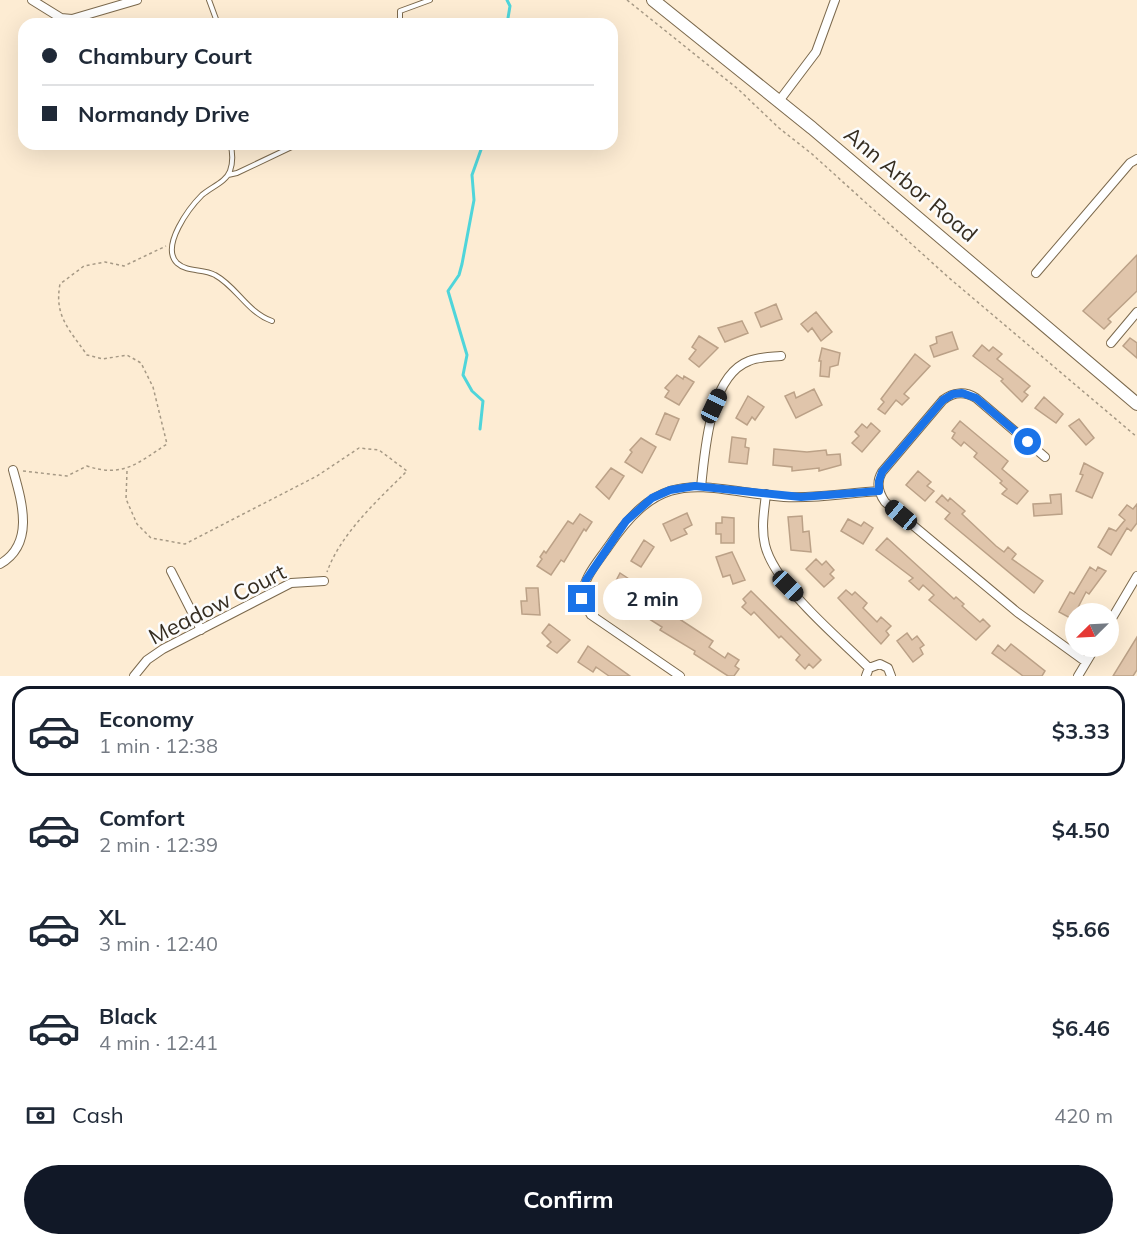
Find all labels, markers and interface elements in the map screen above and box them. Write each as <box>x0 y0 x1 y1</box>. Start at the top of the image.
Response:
text: Chambury Court <box>78 42 252 70</box>
text: Normandy Drive <box>78 100 250 128</box>
street label: Ann Arbor Road <box>839 120 983 248</box>
car <box>698 386 730 426</box>
route start <box>1014 428 1041 455</box>
car <box>881 497 921 533</box>
street label: Meadow Court <box>144 557 291 651</box>
car <box>769 567 807 605</box>
callout: 2 min <box>603 578 702 620</box>
route end <box>568 585 595 612</box>
text: 2 min <box>626 586 679 611</box>
north arrow <box>1065 603 1119 657</box>
map controls <box>1065 603 1119 657</box>
icon: car <box>27 704 81 758</box>
text: Economy <box>99 705 194 733</box>
text: $3.33 <box>1052 717 1110 745</box>
text: 1 min · 12:38 <box>99 733 218 758</box>
icon: car <box>27 803 81 857</box>
text: Comfort <box>99 804 185 832</box>
text: $4.50 <box>1052 816 1110 844</box>
text: 2 min · 12:39 <box>99 832 218 857</box>
icon: car <box>27 902 81 956</box>
text: XL <box>99 903 126 931</box>
text: $5.66 <box>1052 915 1110 943</box>
text: 3 min · 12:40 <box>99 931 218 956</box>
icon: car <box>27 1001 81 1055</box>
text: Black <box>99 1002 157 1030</box>
text: $6.46 <box>1052 1014 1110 1042</box>
text: 4 min · 12:41 <box>99 1030 218 1055</box>
icon: cash <box>24 1099 57 1132</box>
text: Cash <box>72 1101 124 1129</box>
text: 420 m <box>1054 1103 1113 1128</box>
button: Confirm <box>24 1165 1113 1234</box>

